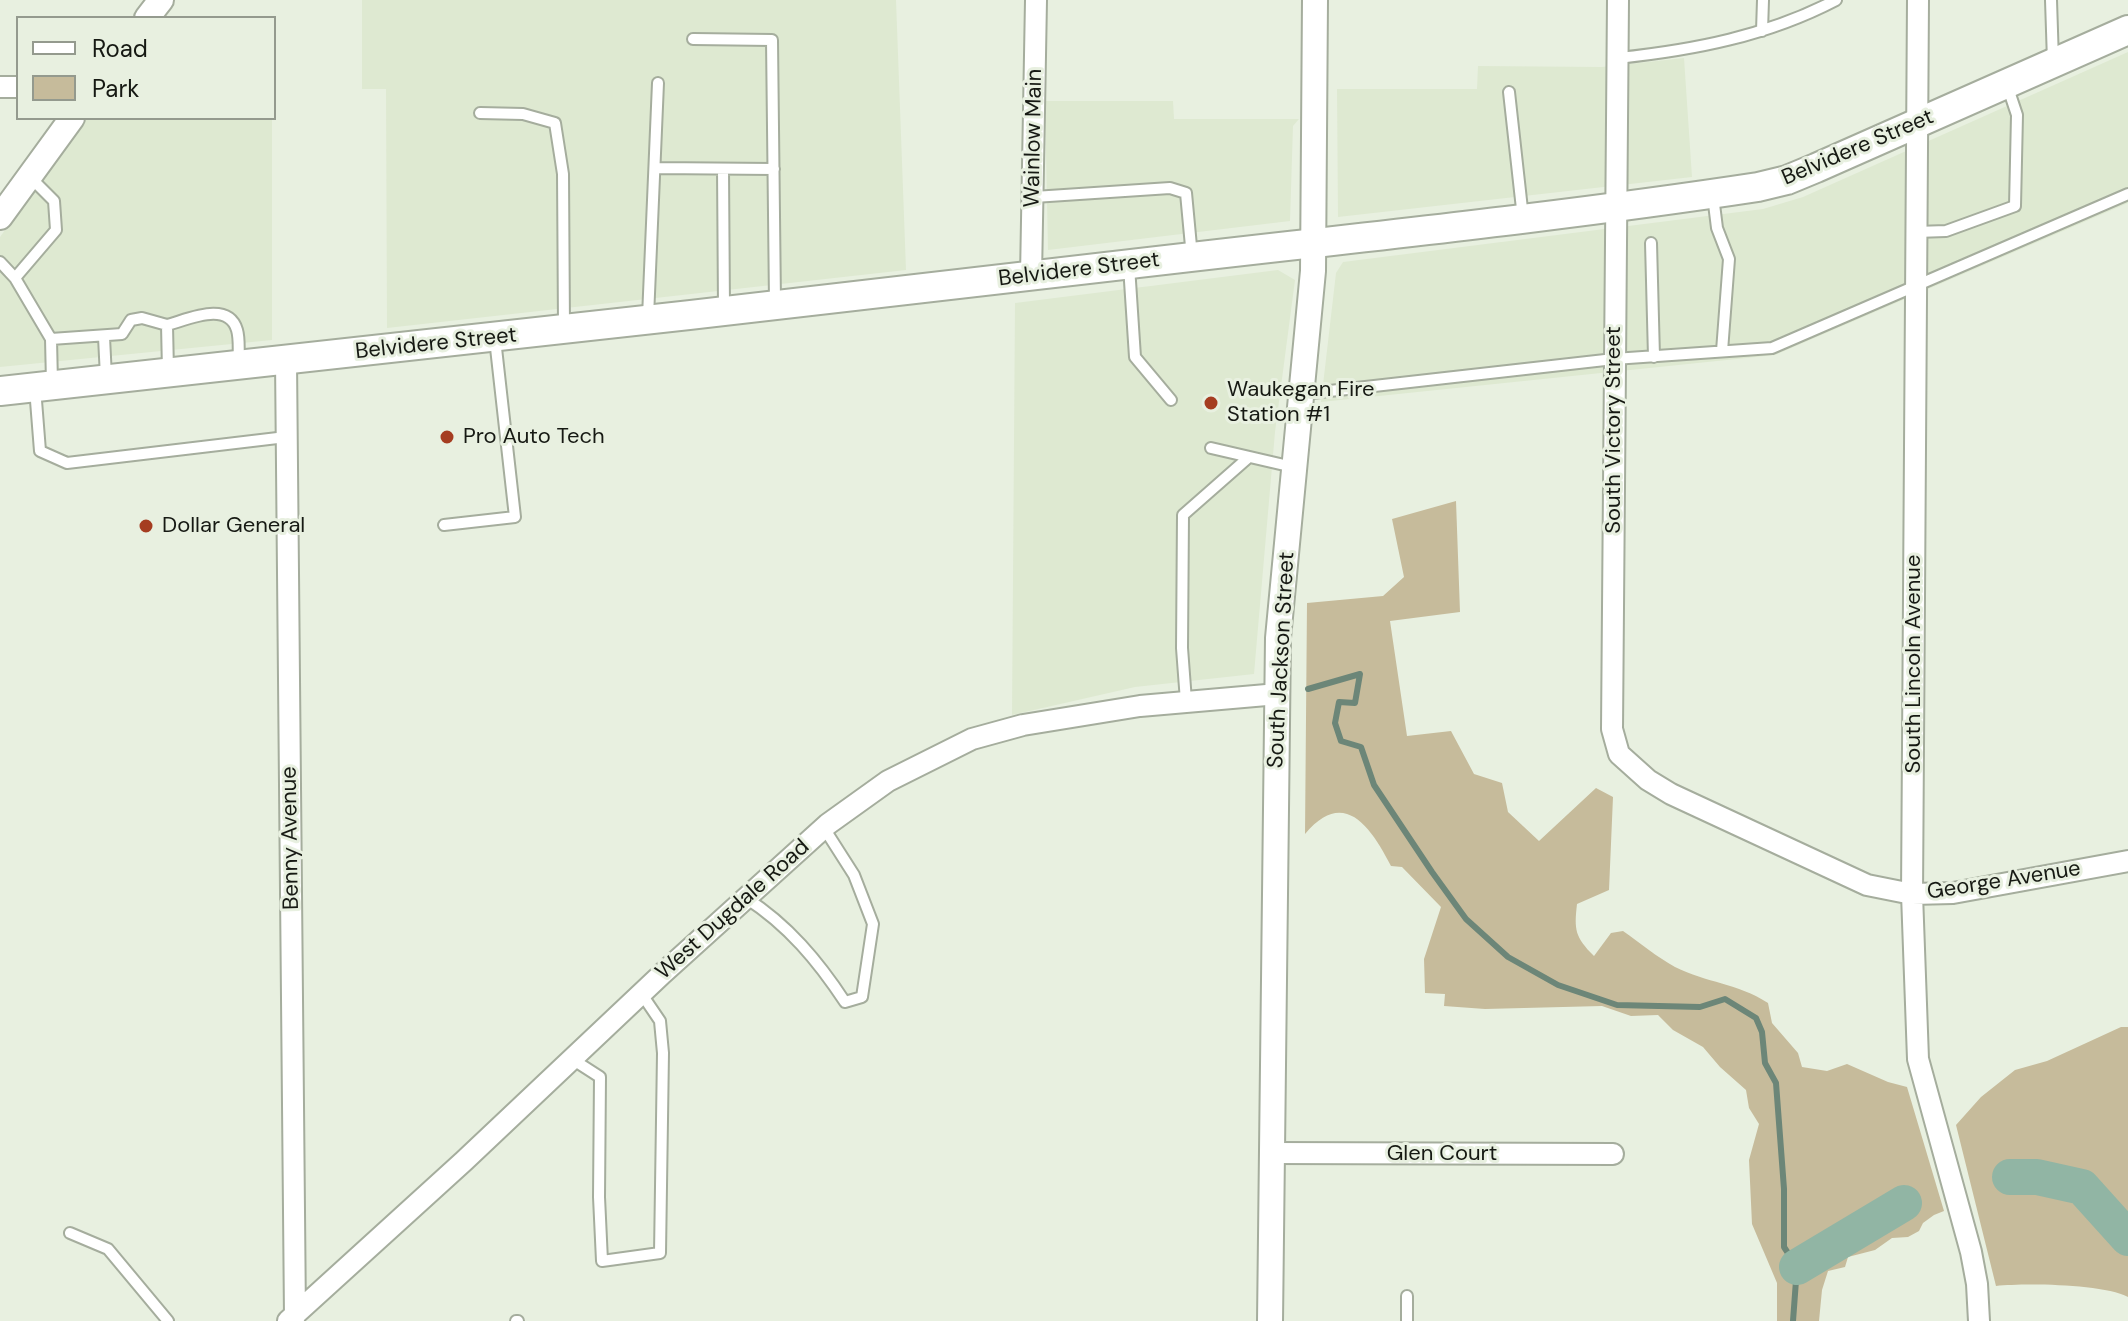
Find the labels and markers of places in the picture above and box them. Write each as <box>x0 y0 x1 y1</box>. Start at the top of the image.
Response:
place label: Waukegan Fire Station #1 <box>1227 377 1375 428</box>
marker: Waukegan Fire Station #1 <box>1202 394 1220 412</box>
place label: Pro Auto Tech <box>463 424 605 450</box>
marker: Pro Auto Tech <box>438 428 456 446</box>
place label: Dollar General <box>162 513 305 539</box>
marker: Dollar General <box>137 517 155 535</box>

